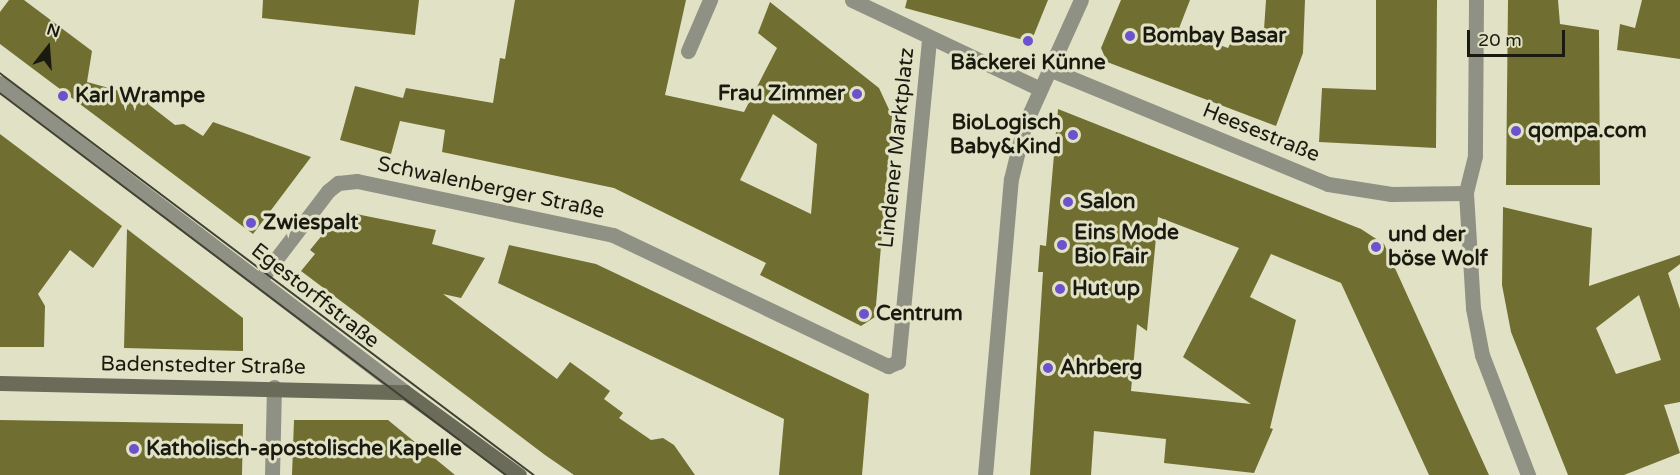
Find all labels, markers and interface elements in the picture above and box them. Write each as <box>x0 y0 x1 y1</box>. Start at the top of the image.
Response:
north arrow <box>18 18 78 78</box>
scale bar <box>1470 18 1568 56</box>
text: N <box>44 19 62 42</box>
place label: Bombay Basar <box>1142 23 1286 49</box>
marker: Bombay Basar <box>1123 29 1137 43</box>
text: 20 m <box>1478 29 1522 51</box>
marker: Bäckerei Künne <box>1021 34 1035 48</box>
street label: Lindener Marktplatz <box>874 46 920 250</box>
place label: Bäckerei Künne <box>950 50 1106 76</box>
place label: Frau Zimmer <box>718 81 845 107</box>
place label: Karl Wrampe <box>75 83 205 109</box>
marker: Frau Zimmer <box>850 87 864 101</box>
marker: Karl Wrampe <box>56 89 70 103</box>
street label: Heesestraße <box>1199 98 1323 168</box>
place label: BioLogisch Baby&Kind <box>950 110 1061 160</box>
place label: qompa.com <box>1528 118 1647 144</box>
marker: qompa.com <box>1509 124 1523 138</box>
marker: BioLogisch Baby&Kind <box>1066 128 1080 142</box>
street label: Schwalenberger Straße <box>375 152 607 224</box>
place label: Salon <box>1080 189 1136 215</box>
marker: Salon <box>1061 195 1075 209</box>
place label: Zwiespalt <box>263 210 359 236</box>
marker: Zwiespalt <box>244 216 258 230</box>
place label: Eins Mode Bio Fair <box>1074 220 1179 270</box>
place label: und der böse Wolf <box>1388 222 1488 272</box>
street label: Egestorffstraße <box>246 238 384 354</box>
marker: Eins Mode Bio Fair <box>1055 238 1069 252</box>
marker: und der böse Wolf <box>1369 240 1383 254</box>
place label: Hut up <box>1072 276 1140 302</box>
marker: Hut up <box>1053 282 1067 296</box>
place label: Centrum <box>876 301 963 327</box>
marker: Centrum <box>857 307 871 321</box>
street label: Badenstedter Straße <box>100 352 306 380</box>
place label: Ahrberg <box>1060 355 1142 381</box>
marker: Ahrberg <box>1041 361 1055 375</box>
place label: Katholisch-apostolische Kapelle <box>146 436 462 462</box>
marker: Katholisch-apostolische Kapelle <box>127 442 141 456</box>

